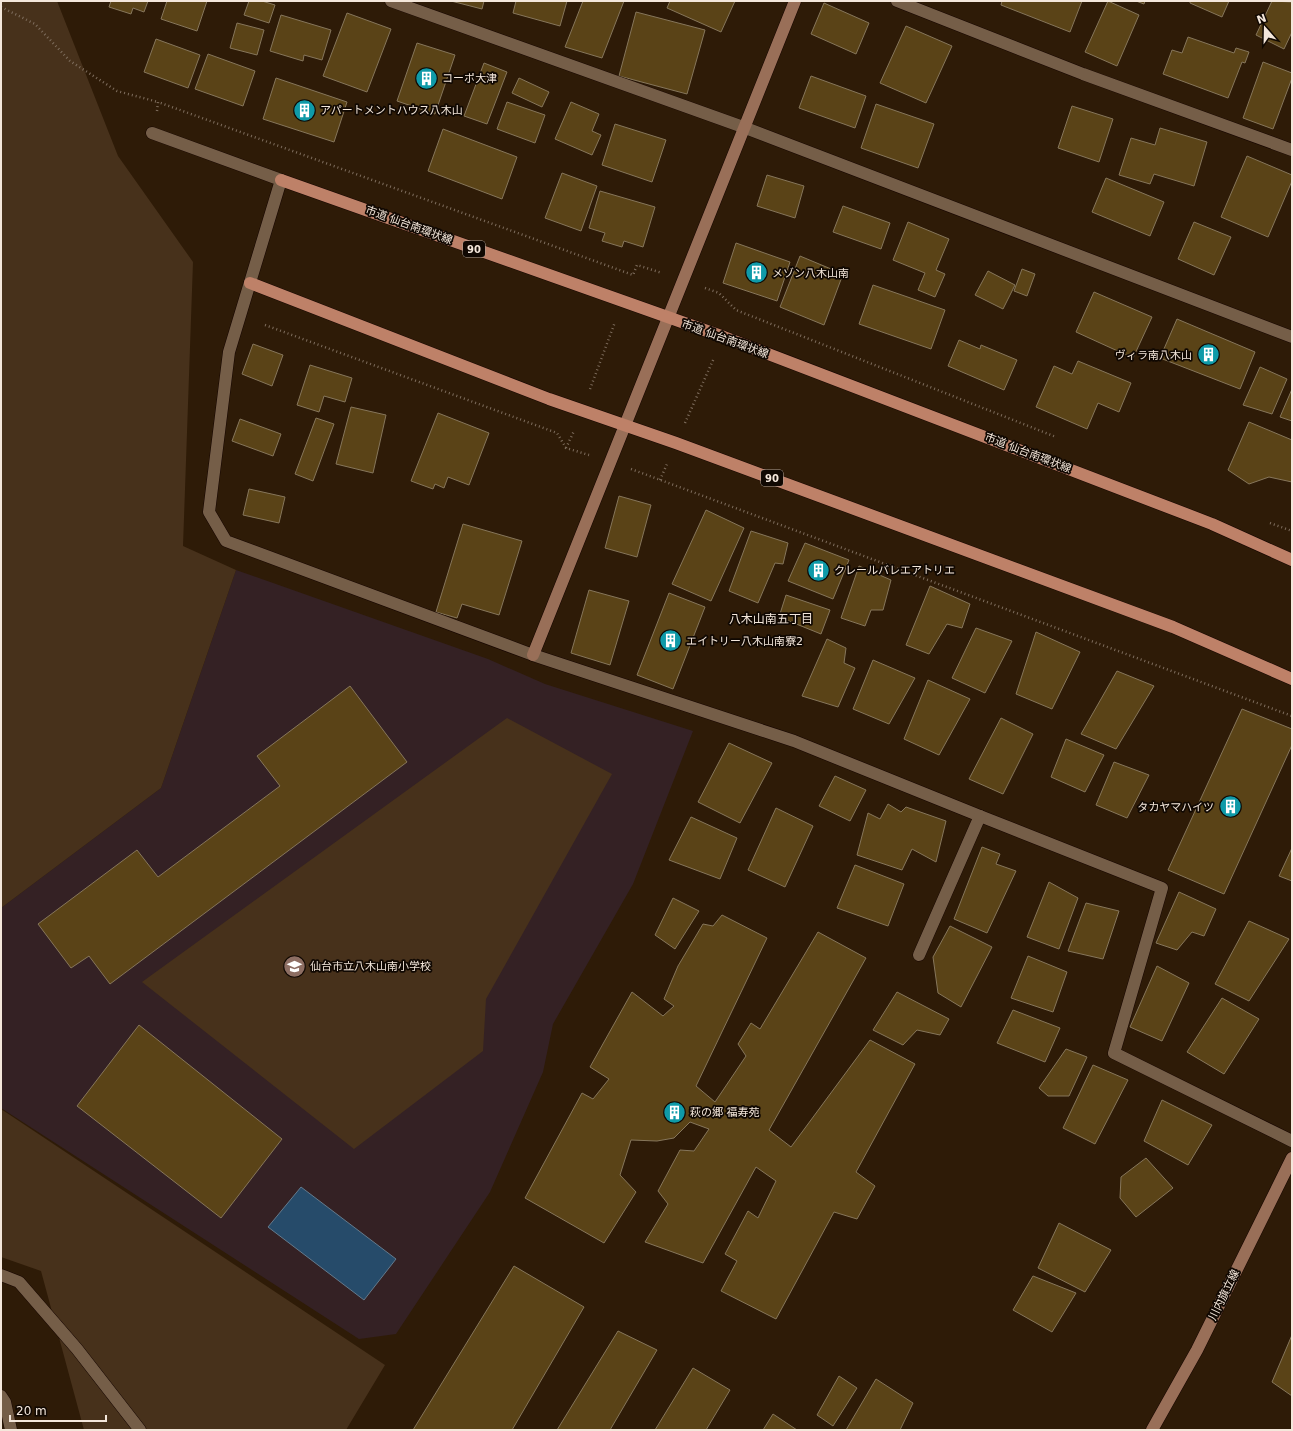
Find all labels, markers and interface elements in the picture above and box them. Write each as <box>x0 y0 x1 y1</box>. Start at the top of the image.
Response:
north arrow <box>1245 8 1285 48</box>
text: N <box>1255 11 1268 27</box>
building icon: コーポ大津 <box>413 65 439 91</box>
place label: コーポ大津 <box>442 72 497 85</box>
building icon: アパートメントハウス八木山 <box>292 97 318 123</box>
place label: アパートメントハウス八木山 <box>320 104 463 117</box>
street label: 市道 仙台南環状線 <box>364 203 454 247</box>
road number: 90 <box>463 241 485 257</box>
building icon: メゾン八木山南 <box>743 260 769 286</box>
place label: メゾン八木山南 <box>772 267 849 280</box>
street label: 市道 仙台南環状線 <box>680 317 770 361</box>
building icon: ヴィラ南八木山 <box>1195 342 1221 368</box>
place label: ヴィラ南八木山 <box>1115 349 1192 362</box>
street label: 市道 仙台南環状線 <box>983 431 1073 475</box>
road number: 90 <box>761 470 783 486</box>
building icon: クレールバレエアトリエ <box>806 557 832 583</box>
place label: クレールバレエアトリエ <box>834 564 955 577</box>
district label: 八木山南五丁目 <box>729 612 813 626</box>
building icon: エイトリー八木山南寮2 <box>658 628 684 654</box>
place label: エイトリー八木山南寮2 <box>686 635 803 648</box>
building icon: タカヤマハイツ <box>1217 794 1243 820</box>
place label: タカヤマハイツ <box>1137 801 1214 814</box>
school or university icon: 仙台市立八木山南小学校 <box>281 953 307 979</box>
place label: 仙台市立八木山南小学校 <box>310 960 431 973</box>
building icon: 萩の郷 福寿苑 <box>662 1099 688 1125</box>
place label: 萩の郷 福寿苑 <box>690 1106 760 1119</box>
street label: 川内旗立線 <box>1206 1267 1242 1323</box>
scale bar <box>10 1397 106 1423</box>
text: 20 m <box>16 1404 47 1418</box>

